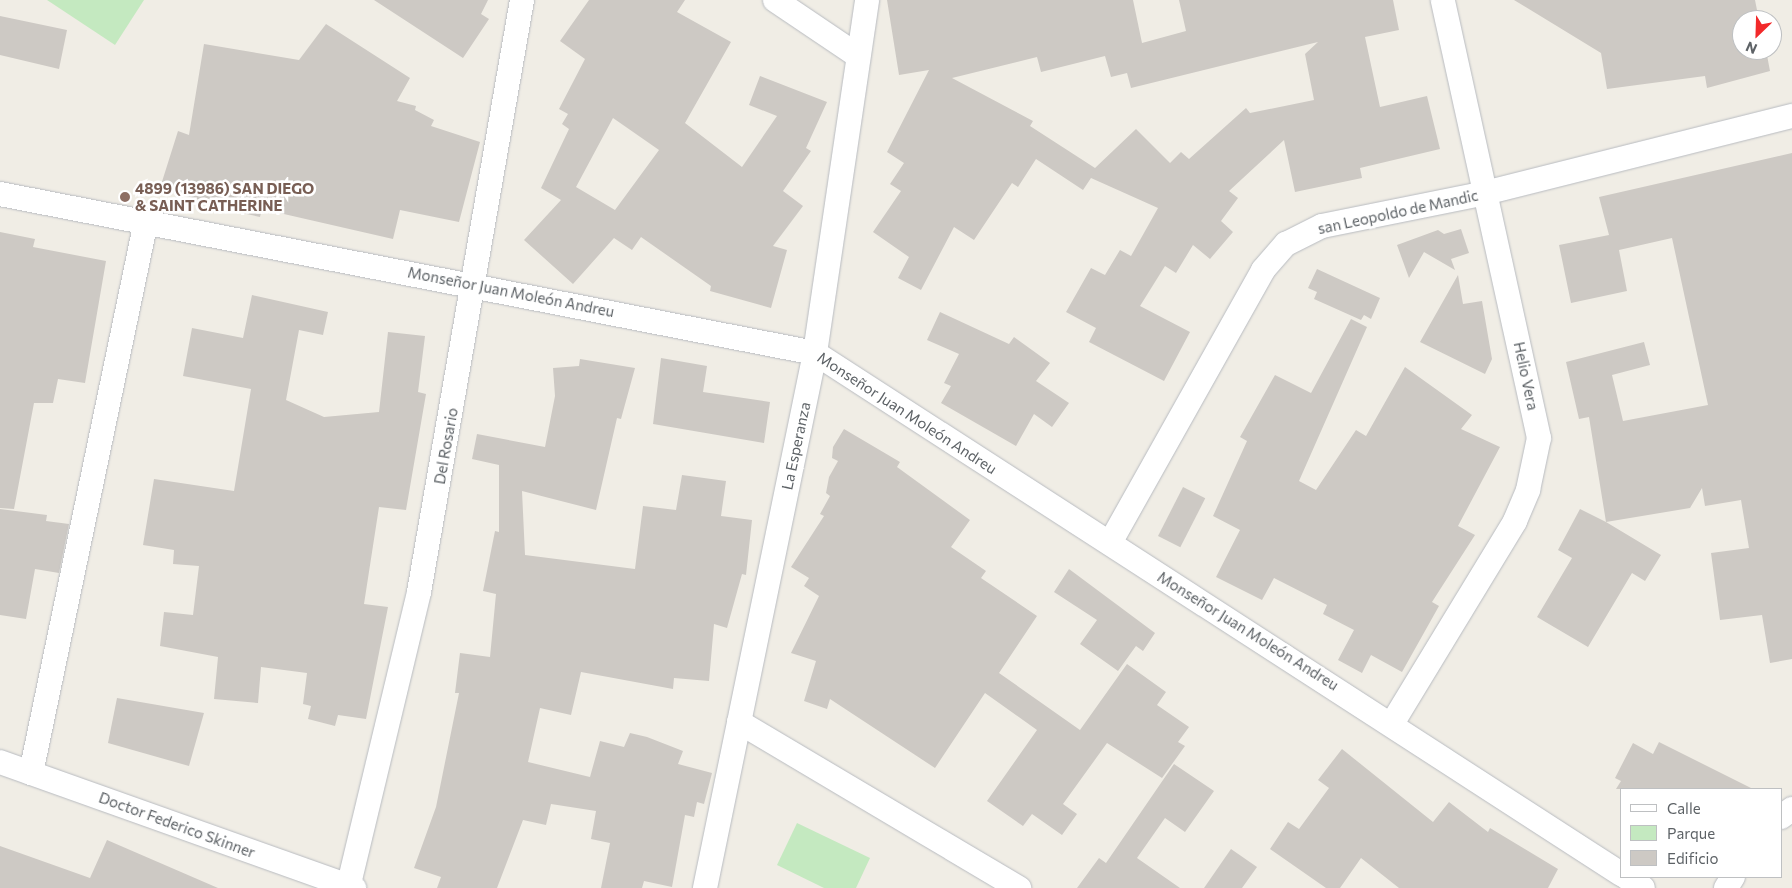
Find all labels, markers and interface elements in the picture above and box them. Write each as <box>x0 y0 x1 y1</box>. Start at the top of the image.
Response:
north arrow <box>1732 10 1782 60</box>
text: N <box>1743 38 1759 58</box>
place label: 4899 (13986) SAN DIEGO & SAINT CATHERINE <box>135 179 314 214</box>
street label: san Leopoldo de Mandic <box>1316 186 1480 238</box>
marker: 4899 (13986) SAN DIEGO & SAINT CATHERINE <box>119 191 131 203</box>
street label: Monseñor Juan Moleón Andreu <box>406 263 616 321</box>
street label: Helio Vera <box>1510 340 1542 412</box>
street label: Monseñor Juan Moleón Andreu <box>814 348 1000 478</box>
street label: La Esperanza <box>778 400 814 492</box>
street label: Del Rosario <box>430 406 462 486</box>
street label: Monseñor Juan Moleón Andreu <box>1154 568 1342 694</box>
street label: Doctor Federico Skinner <box>96 788 258 862</box>
legend <box>1620 788 1782 878</box>
text: Calle <box>1667 799 1701 817</box>
text: Parque <box>1667 824 1715 842</box>
text: Edificio <box>1667 849 1718 867</box>

